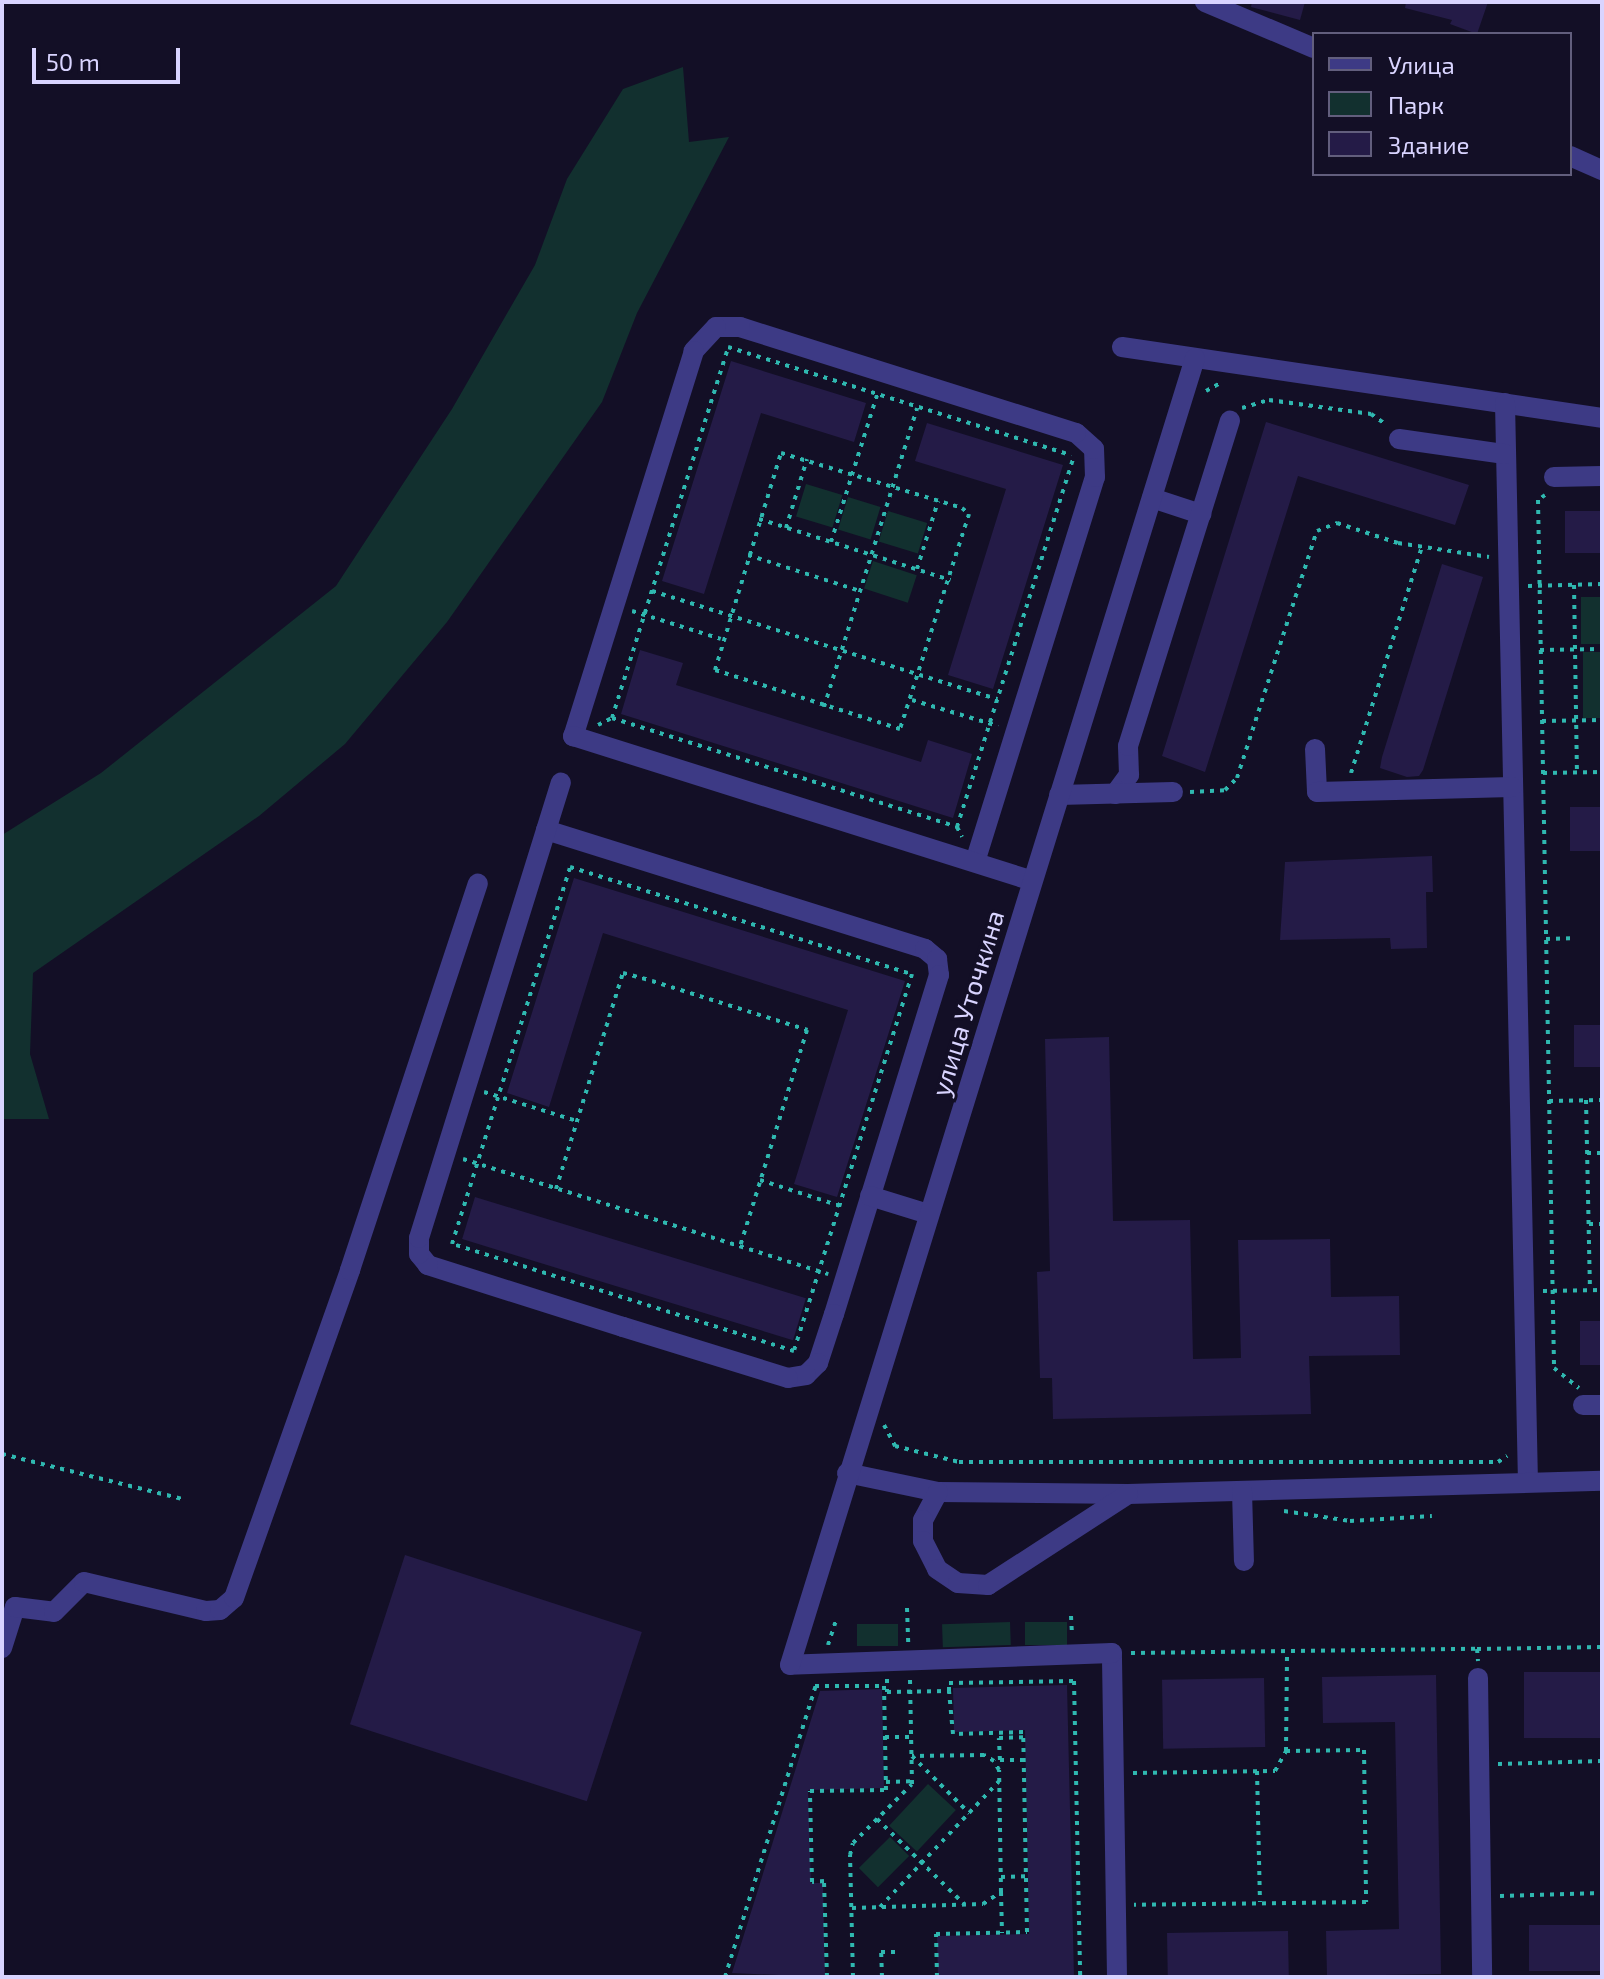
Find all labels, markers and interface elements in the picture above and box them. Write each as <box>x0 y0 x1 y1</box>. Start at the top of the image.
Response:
scale bar <box>36 32 184 82</box>
legend <box>1312 32 1572 176</box>
text: 50 m <box>46 47 100 76</box>
text: Улица <box>1388 50 1455 79</box>
text: Парк <box>1388 90 1444 119</box>
text: Здание <box>1388 130 1470 159</box>
street label: улица Уточкина <box>924 906 1010 1100</box>

